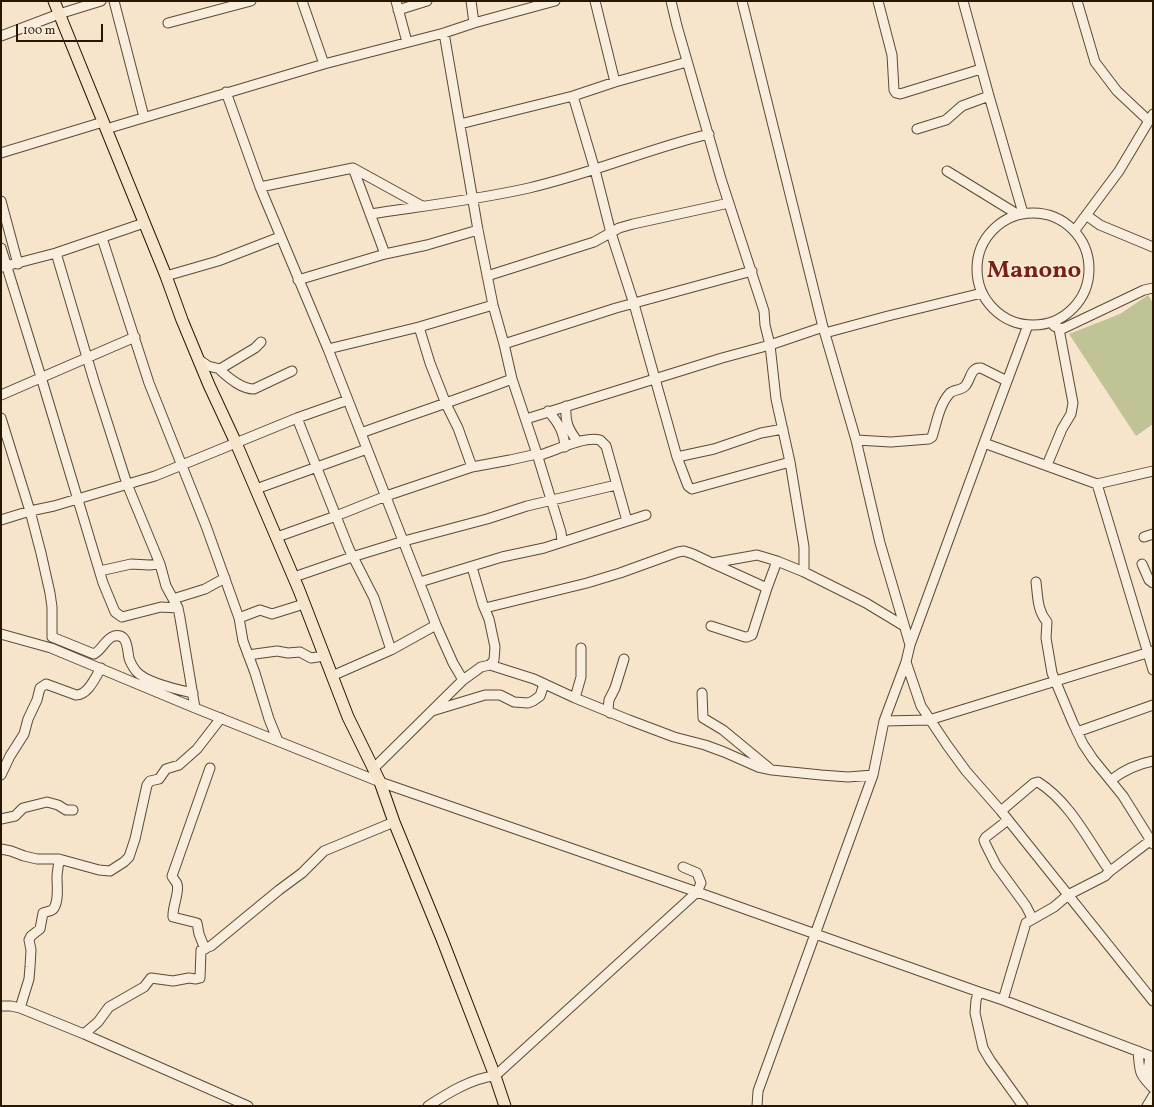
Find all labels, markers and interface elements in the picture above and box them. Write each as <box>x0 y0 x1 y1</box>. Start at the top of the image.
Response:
scale bar <box>18 16 105 42</box>
text: 100 m <box>23 23 55 39</box>
district label: Manono <box>987 259 1081 287</box>

